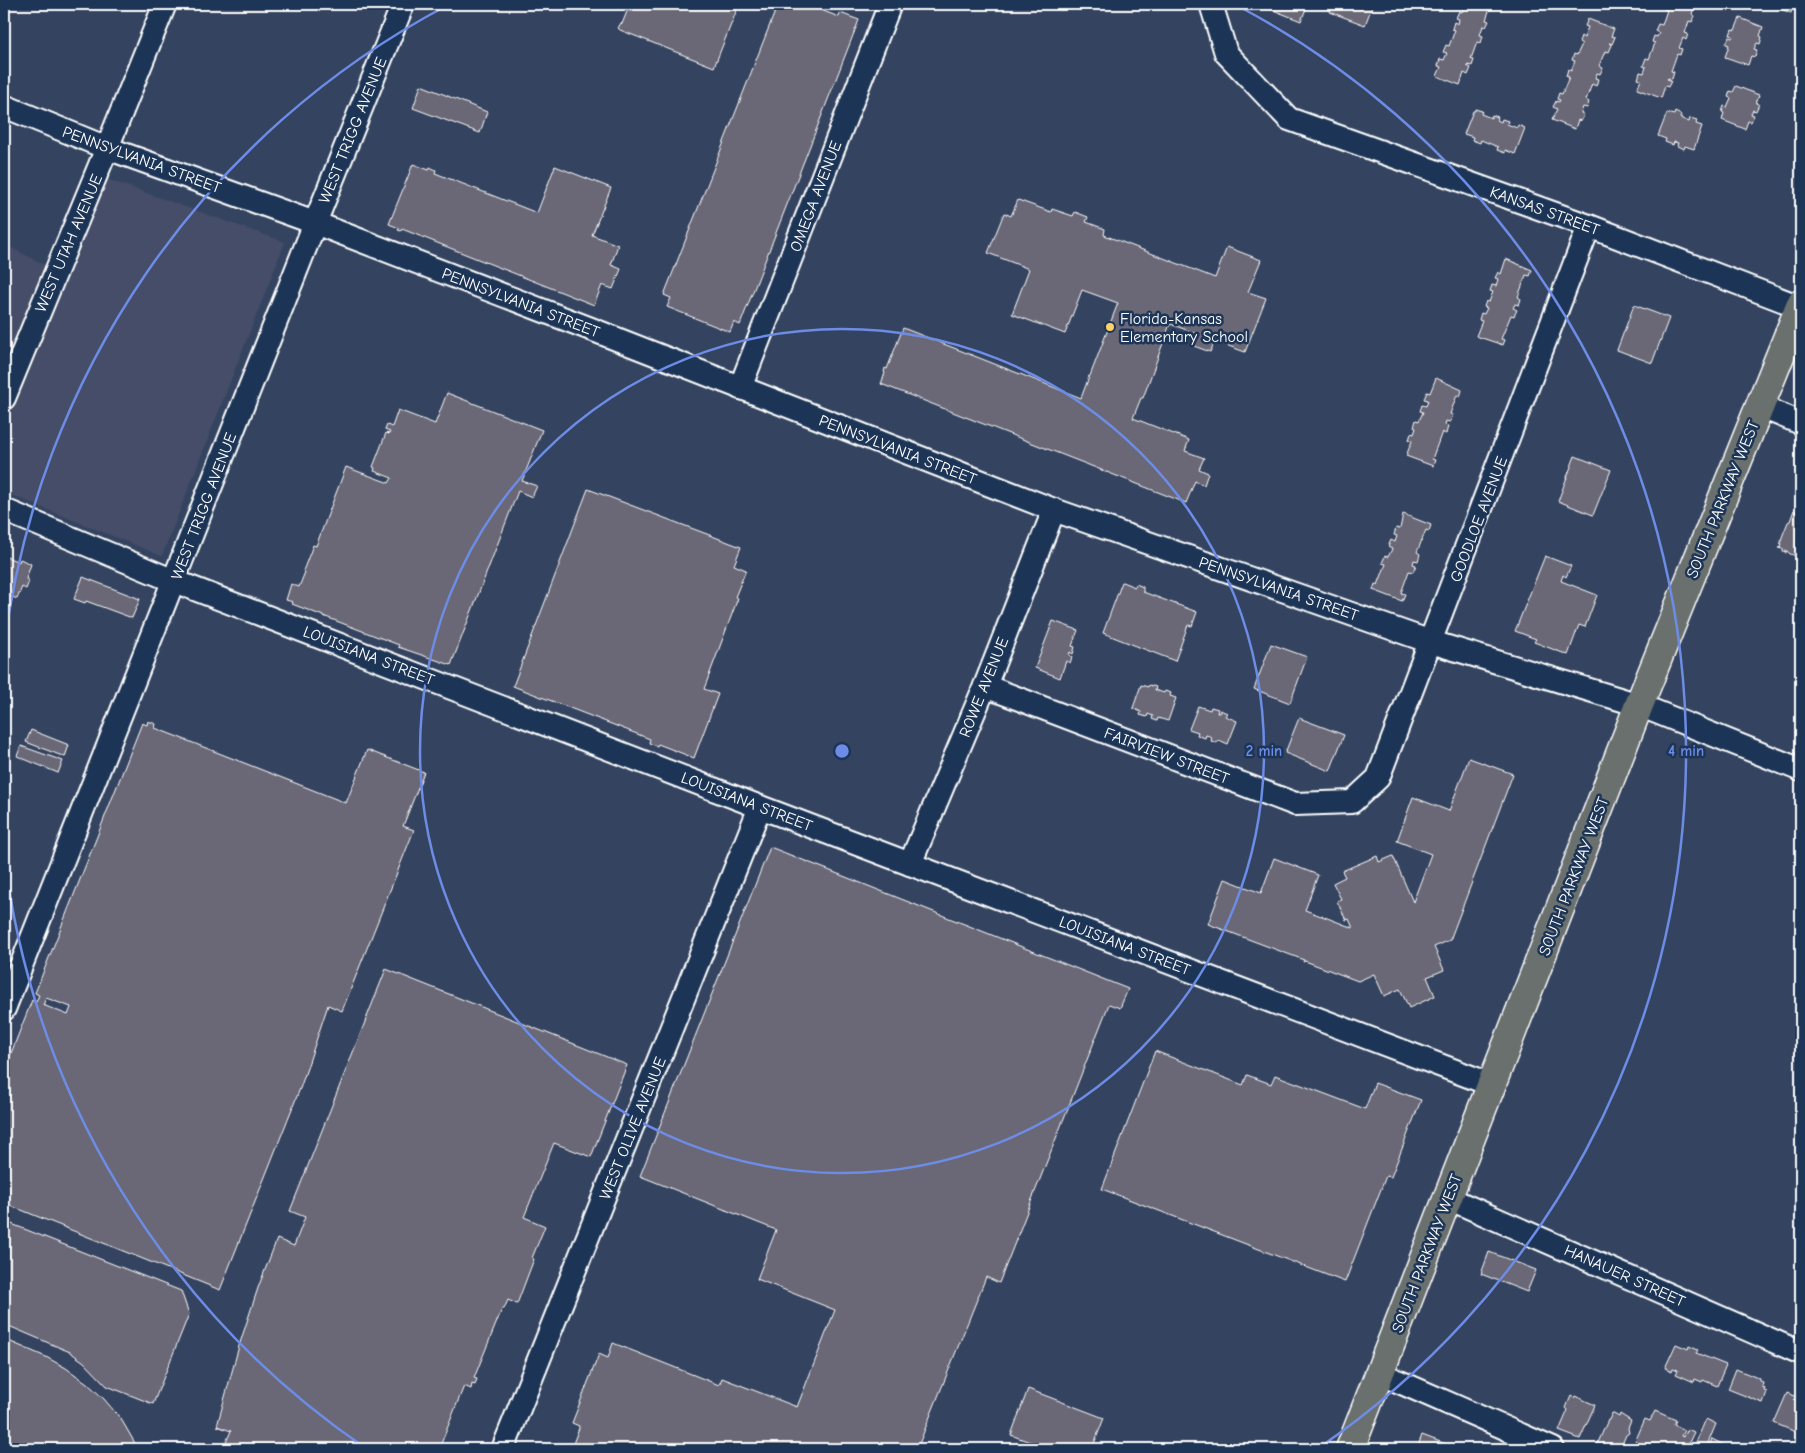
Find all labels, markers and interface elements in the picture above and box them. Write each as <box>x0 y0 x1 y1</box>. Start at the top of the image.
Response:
street label: WEST TRIGG AVENUE <box>315 54 391 206</box>
street label: PENNSYLVANIA STREET <box>60 123 224 197</box>
street label: OMEGA AVENUE <box>787 138 845 254</box>
street label: WEST UTAH AVENUE <box>32 171 106 315</box>
street label: KANSAS STREET <box>1487 183 1603 239</box>
street label: PENNSYLVANIA STREET <box>439 265 603 342</box>
place label: Florida-Kansas Elementary School <box>1120 310 1248 346</box>
marker: Florida-Kansas Elementary School <box>1104 321 1116 333</box>
street label: PENNSYLVANIA STREET <box>816 412 980 489</box>
street label: SOUTH PARKWAY WEST <box>1683 417 1763 581</box>
street label: WEST TRIGG AVENUE <box>168 430 240 582</box>
street label: GOODLOE AVENUE <box>1447 454 1511 585</box>
street label: PENNSYLVANIA STREET <box>1197 553 1361 625</box>
street label: LOUISIANA STREET <box>301 623 437 689</box>
street label: ROWE AVENUE <box>956 634 1012 740</box>
street label: FAIRVIEW STREET <box>1102 724 1232 788</box>
centre of rings <box>833 742 851 760</box>
text: 2 min <box>1246 742 1282 760</box>
text: 4 min <box>1668 742 1704 760</box>
street label: LOUISIANA STREET <box>679 769 815 835</box>
street label: SOUTH PARKWAY WEST <box>1535 794 1613 958</box>
street label: LOUISIANA STREET <box>1057 913 1193 979</box>
street label: WEST OLIVE AVENUE <box>596 1054 670 1202</box>
street label: SOUTH PARKWAY WEST <box>1388 1171 1466 1335</box>
street label: HANAUER STREET <box>1561 1241 1689 1311</box>

